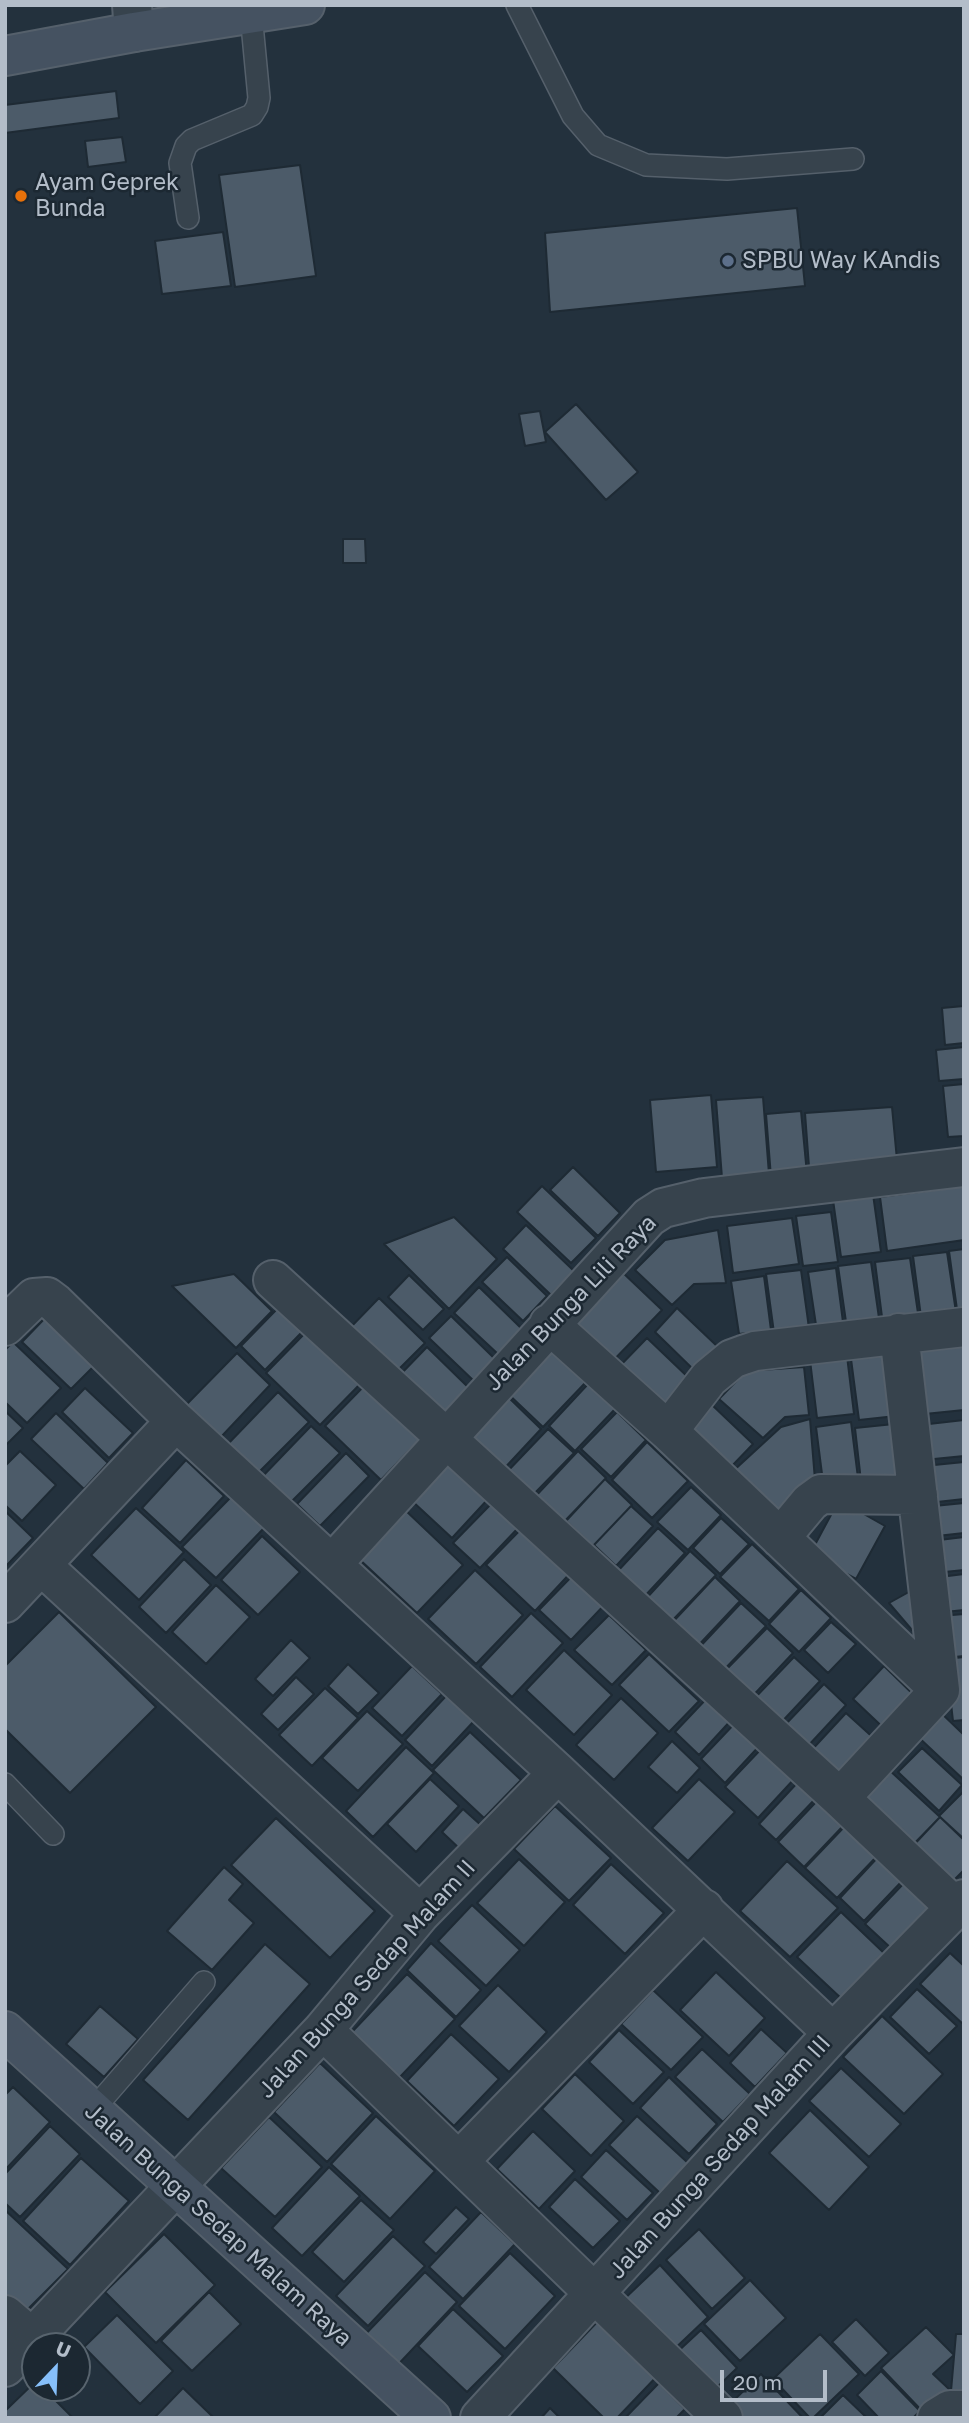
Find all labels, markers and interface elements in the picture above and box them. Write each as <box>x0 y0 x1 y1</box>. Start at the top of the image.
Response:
place label: Ayam Geprek Bunda <box>35 169 179 223</box>
marker: Ayam Geprek Bunda <box>13 188 29 204</box>
place label: SPBU Way KAndis <box>742 247 940 275</box>
marker: SPBU Way KAndis <box>720 253 736 269</box>
street label: Jalan Bunga Lili Raya <box>480 1209 662 1397</box>
street label: Jalan Bunga Sedap Malam II <box>253 1854 481 2104</box>
street label: Jalan Bunga Sedap Malam III <box>603 2029 837 2285</box>
street label: Jalan Bunga Sedap Malam Raya <box>79 2098 357 2352</box>
north arrow <box>21 2332 91 2402</box>
text: U <box>53 2336 74 2362</box>
scale bar <box>724 2356 831 2400</box>
text: 20 m <box>733 2369 782 2395</box>

